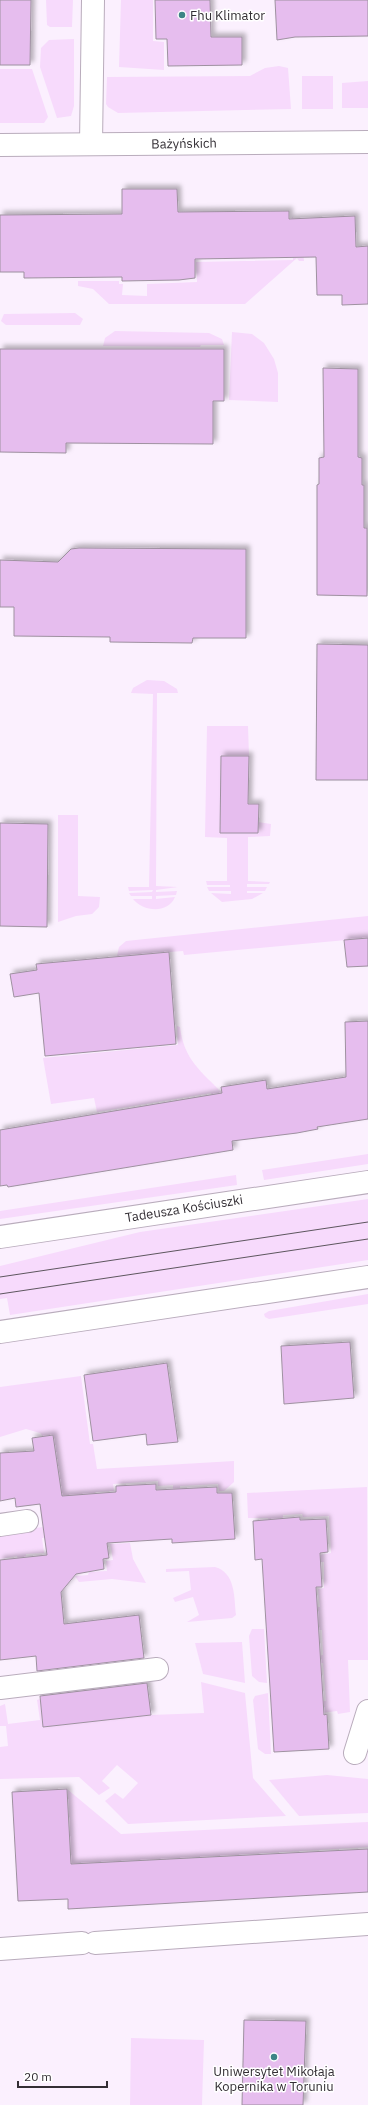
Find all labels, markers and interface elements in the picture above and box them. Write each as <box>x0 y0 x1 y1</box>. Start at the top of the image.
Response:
place label: Fhu Klimator <box>190 7 265 24</box>
marker: Fhu Klimator <box>177 10 187 20</box>
street label: Bażyńskich <box>151 134 217 153</box>
street label: Tadeusza Kościuszki <box>124 1191 244 1226</box>
marker: Uniwersytet Mikołaja Kopernika w Toruniu <box>269 2052 279 2062</box>
scale bar <box>18 2063 107 2089</box>
place label: Uniwersytet Mikołaja Kopernika w Toruniu <box>213 2063 335 2095</box>
text: 20 m <box>24 2069 52 2084</box>

